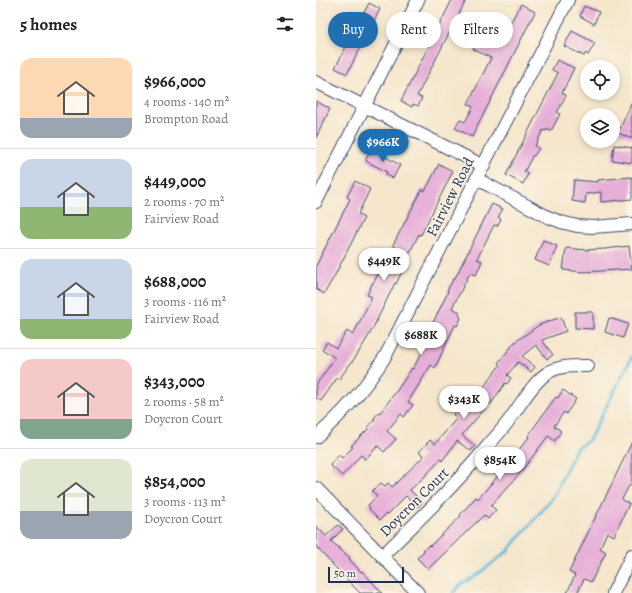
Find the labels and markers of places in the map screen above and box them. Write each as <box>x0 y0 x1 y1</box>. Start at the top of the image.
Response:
pin: $966K <box>355 129 411 163</box>
pin: $449K <box>356 248 412 282</box>
pin: $688K <box>393 322 449 356</box>
pin: $343K <box>436 386 492 420</box>
pin: $854K <box>472 447 528 481</box>

